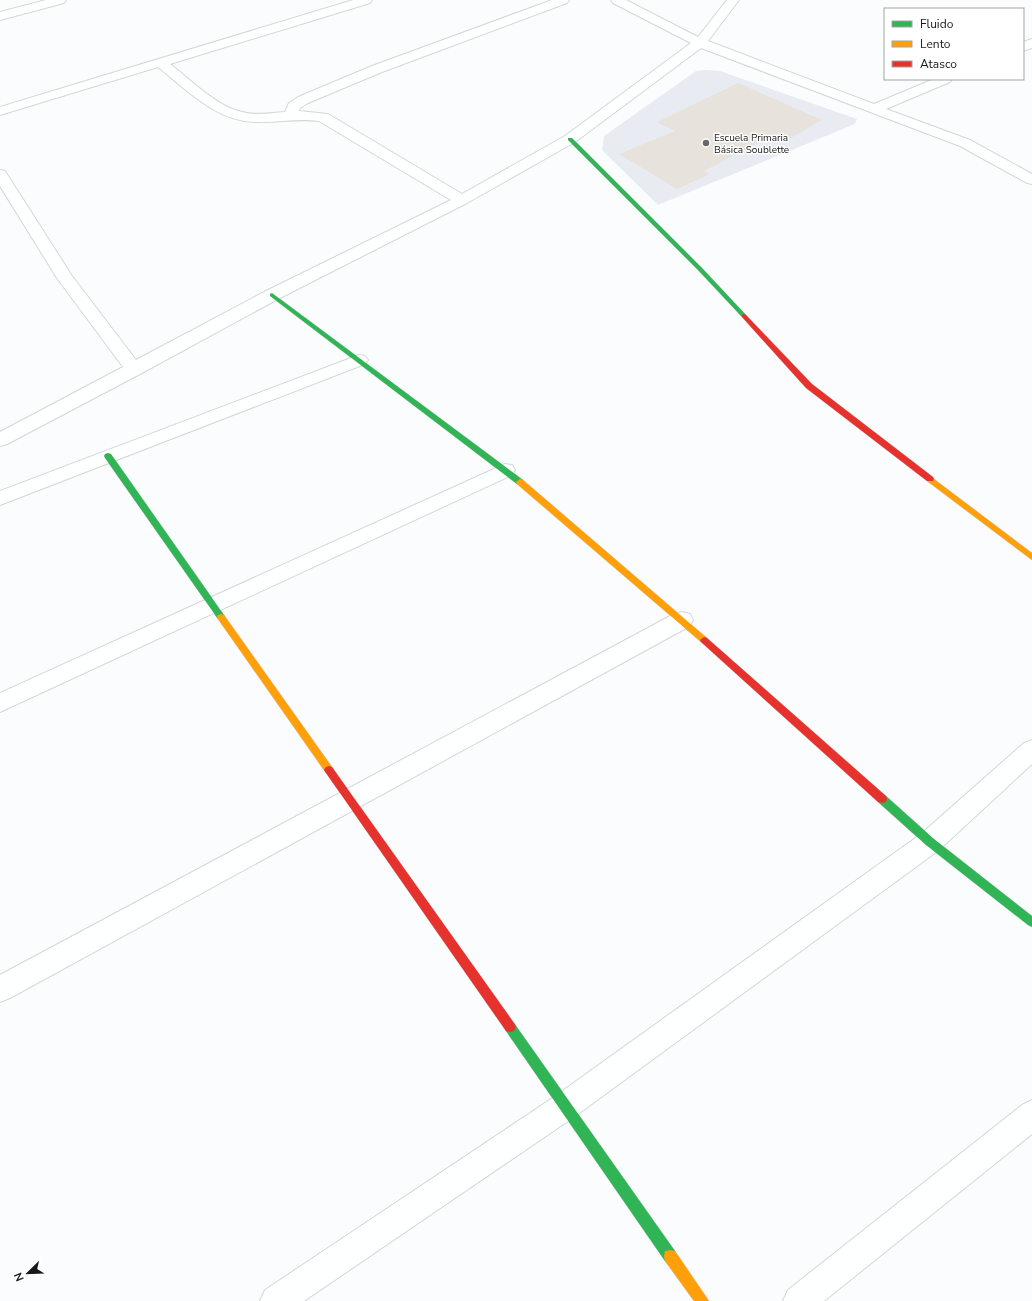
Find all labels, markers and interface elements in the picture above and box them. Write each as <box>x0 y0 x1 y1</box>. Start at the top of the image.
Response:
legend <box>884 8 1024 80</box>
text: Fluido <box>920 16 954 32</box>
text: Lento <box>920 36 951 52</box>
text: Atasco <box>920 56 957 72</box>
place label: Escuela Primaria Básica Soublette <box>714 131 789 157</box>
marker: Escuela Primaria Básica Soublette <box>701 138 711 148</box>
north arrow <box>8 1253 48 1293</box>
text: N <box>11 1270 28 1283</box>

